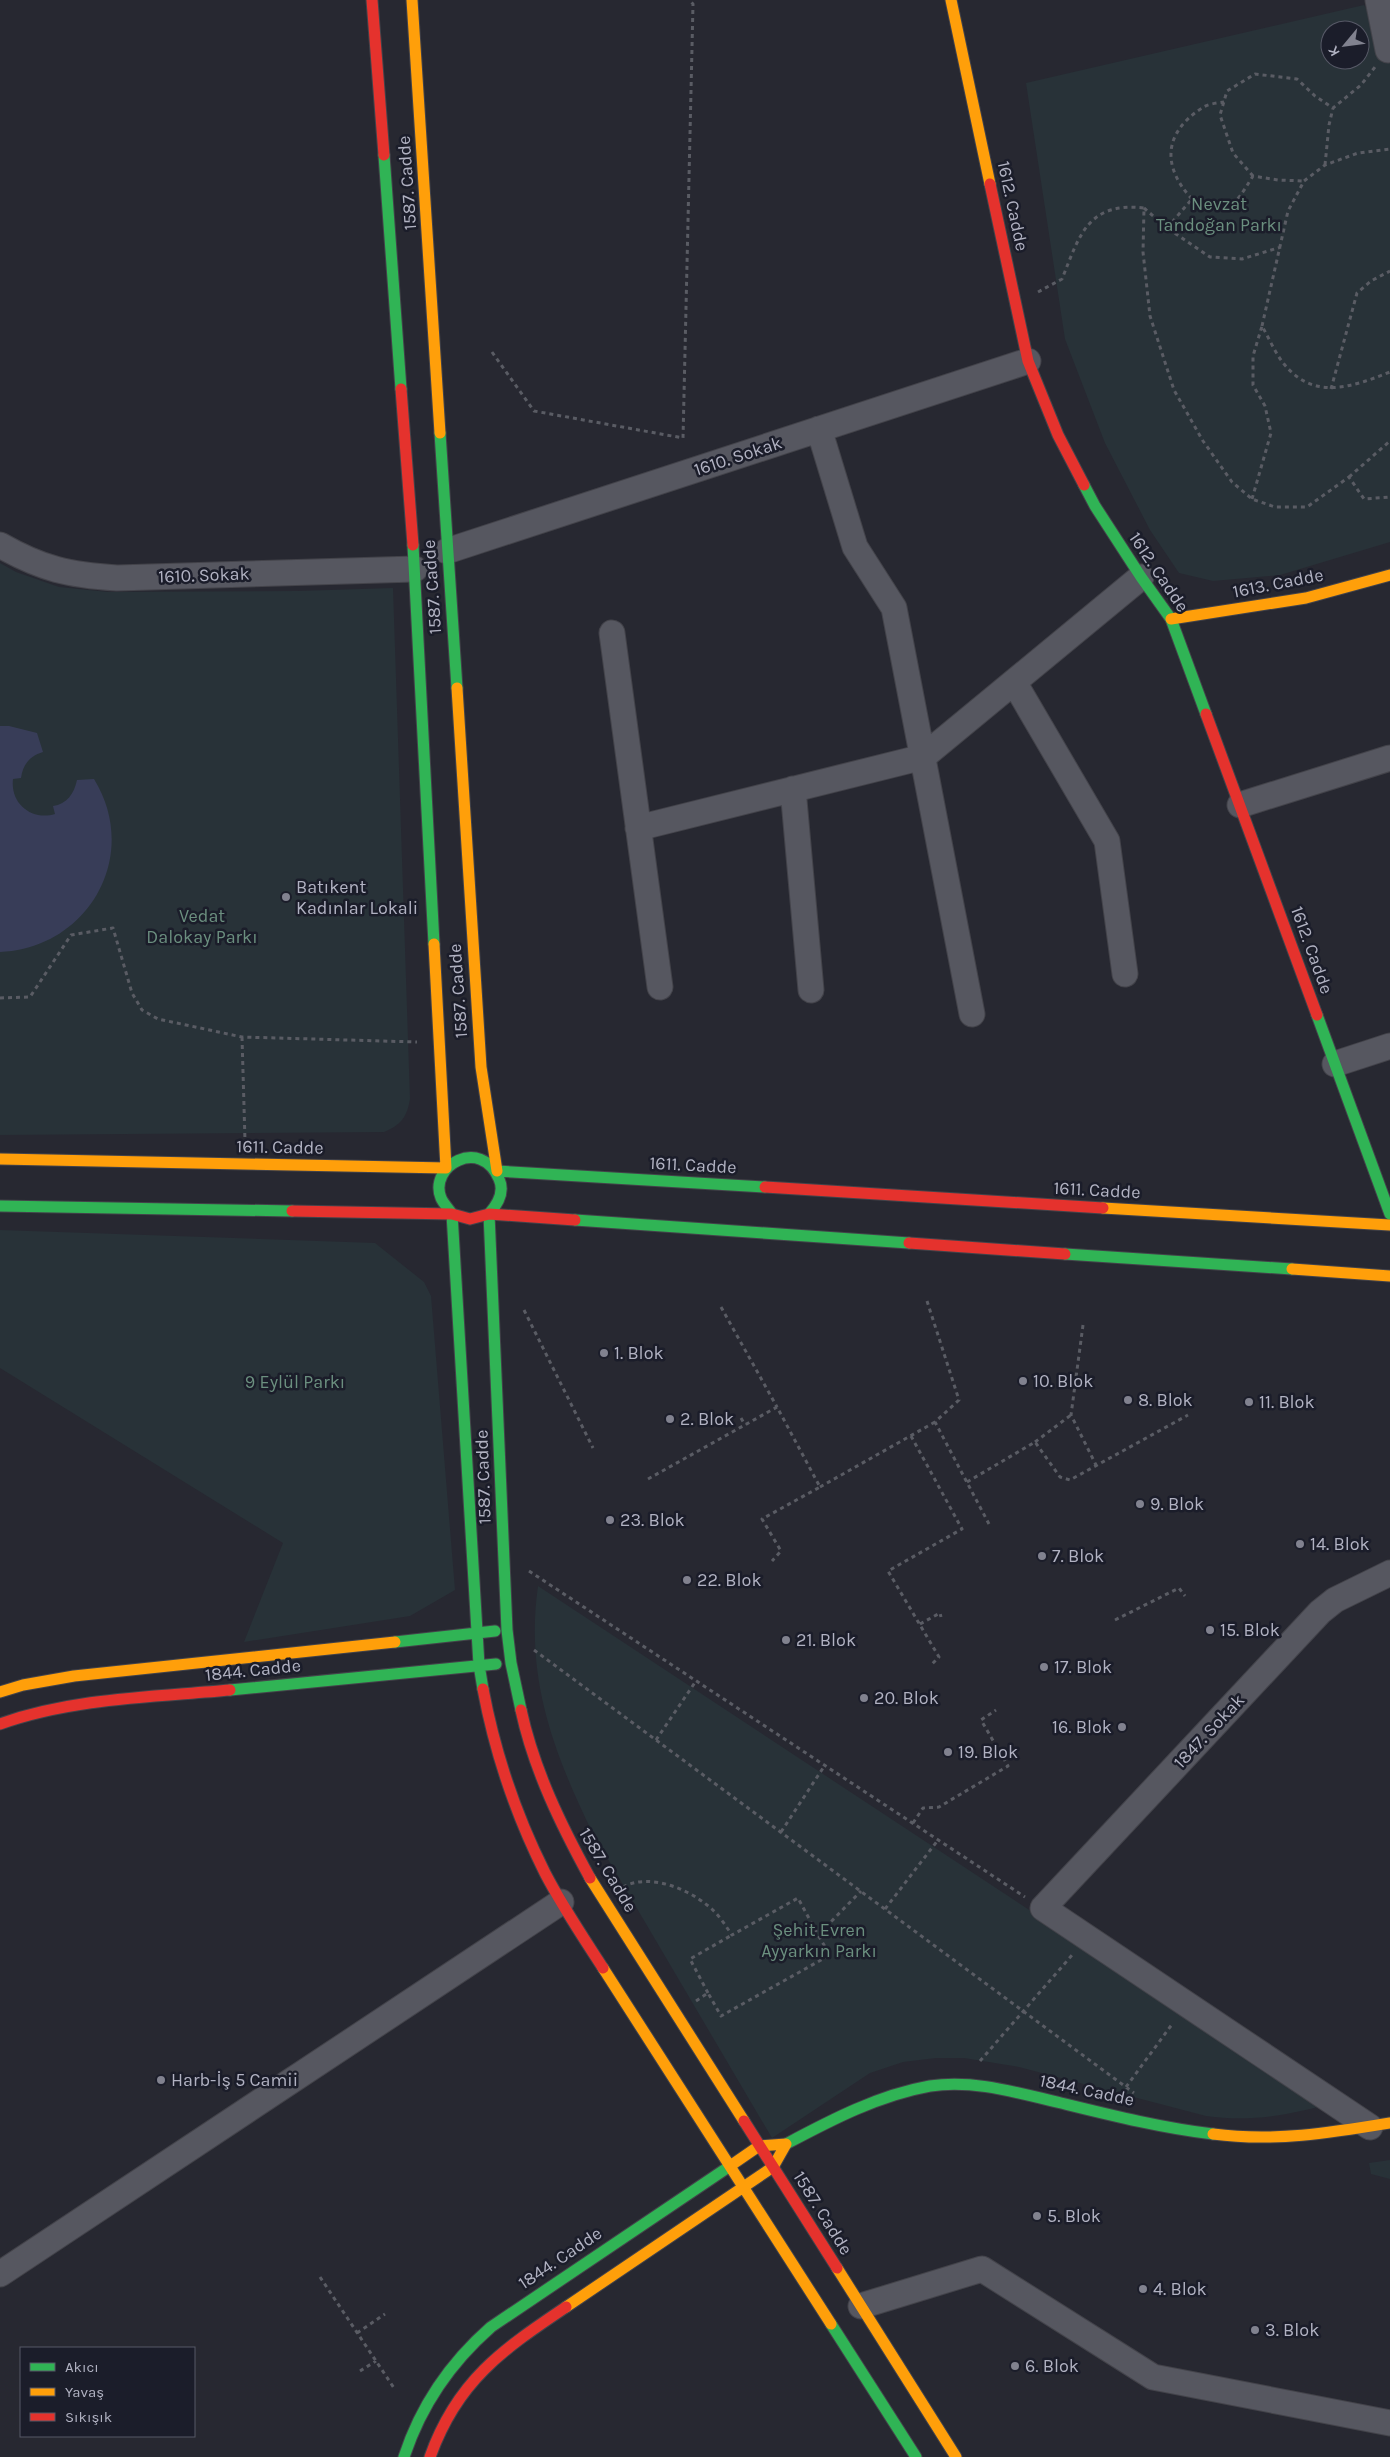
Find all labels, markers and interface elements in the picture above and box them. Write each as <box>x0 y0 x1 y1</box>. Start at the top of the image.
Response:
north arrow <box>1320 20 1370 70</box>
text: K <box>1324 42 1344 59</box>
street label: 1587. Cadde <box>393 135 421 231</box>
street label: 1612. Cadde <box>993 159 1033 253</box>
park label: Nevzat Tandoğan Parkı <box>1156 193 1282 236</box>
street label: 1610. Sokak <box>691 431 785 481</box>
street label: 1612. Cadde <box>1124 528 1194 616</box>
street label: 1587. Cadde <box>418 539 446 635</box>
street label: 1610. Sokak <box>158 562 250 588</box>
street label: 1613. Cadde <box>1231 563 1325 603</box>
place label: Batıkent Kadınlar Lokali <box>296 876 418 919</box>
marker: Batıkent Kadınlar Lokali <box>280 891 292 903</box>
street label: 1612. Cadde <box>1286 903 1338 997</box>
park label: Vedat Dalokay Parkı <box>146 905 258 948</box>
street label: 1587. Cadde <box>444 943 472 1039</box>
street label: 1611. Cadde <box>236 1135 324 1159</box>
street label: 1611. Cadde <box>649 1152 737 1178</box>
street label: 1611. Cadde <box>1053 1177 1141 1203</box>
place label: 1. Blok <box>614 1342 664 1364</box>
marker: 1. Blok <box>598 1347 610 1359</box>
place label: 10. Blok <box>1033 1370 1093 1392</box>
park label: 9 Eylül Parkı <box>245 1371 345 1393</box>
marker: 10. Blok <box>1017 1375 1029 1387</box>
place label: 8. Blok <box>1138 1389 1193 1411</box>
place label: 11. Blok <box>1259 1391 1315 1413</box>
marker: 8. Blok <box>1122 1394 1134 1406</box>
marker: 11. Blok <box>1243 1396 1255 1408</box>
place label: 2. Blok <box>680 1408 734 1430</box>
marker: 2. Blok <box>664 1413 676 1425</box>
street label: 1587. Cadde <box>470 1429 496 1525</box>
place label: 9. Blok <box>1150 1493 1204 1515</box>
marker: 9. Blok <box>1134 1498 1146 1510</box>
place label: 23. Blok <box>620 1509 685 1531</box>
marker: 23. Blok <box>604 1514 616 1526</box>
place label: 14. Blok <box>1310 1533 1370 1555</box>
marker: 14. Blok <box>1294 1538 1306 1550</box>
place label: 7. Blok <box>1052 1545 1104 1567</box>
marker: 7. Blok <box>1036 1550 1048 1562</box>
place label: 22. Blok <box>697 1569 762 1591</box>
marker: 22. Blok <box>681 1574 693 1586</box>
place label: 15. Blok <box>1220 1619 1280 1641</box>
marker: 15. Blok <box>1204 1624 1216 1636</box>
place label: 21. Blok <box>796 1629 856 1651</box>
marker: 21. Blok <box>780 1634 792 1646</box>
street label: 1844. Cadde <box>204 1654 302 1686</box>
place label: 17. Blok <box>1054 1656 1112 1678</box>
marker: 17. Blok <box>1038 1661 1050 1673</box>
place label: 20. Blok <box>874 1687 939 1709</box>
street label: 1847. Sokak <box>1169 1689 1249 1773</box>
marker: 20. Blok <box>858 1692 870 1704</box>
place label: 16. Blok <box>1052 1716 1112 1738</box>
marker: 16. Blok <box>1116 1721 1128 1733</box>
place label: 19. Blok <box>958 1741 1018 1763</box>
marker: 19. Blok <box>942 1746 954 1758</box>
street label: 1587. Cadde <box>574 1824 642 1916</box>
park label: Şehit Evren Ayyarkın Parkı <box>761 1919 877 1962</box>
place label: Harb-İş 5 Camii <box>171 2069 298 2091</box>
street label: 1844. Cadde <box>1038 2069 1136 2111</box>
marker: Harb-İş 5 Camii <box>155 2074 167 2086</box>
street label: 1587. Cadde <box>789 2167 857 2259</box>
place label: 5. Blok <box>1047 2205 1101 2227</box>
marker: 5. Blok <box>1031 2210 1043 2222</box>
street label: 1844. Cadde <box>514 2222 606 2294</box>
place label: 4. Blok <box>1153 2278 1207 2300</box>
marker: 4. Blok <box>1137 2283 1149 2295</box>
place label: 3. Blok <box>1265 2319 1319 2341</box>
marker: 3. Blok <box>1249 2324 1261 2336</box>
legend <box>20 2347 195 2437</box>
place label: 6. Blok <box>1025 2355 1079 2377</box>
text: Akıcı <box>65 2358 99 2376</box>
marker: 6. Blok <box>1009 2360 1021 2372</box>
text: Yavaş <box>65 2383 104 2401</box>
text: Sıkışık <box>65 2408 112 2426</box>

